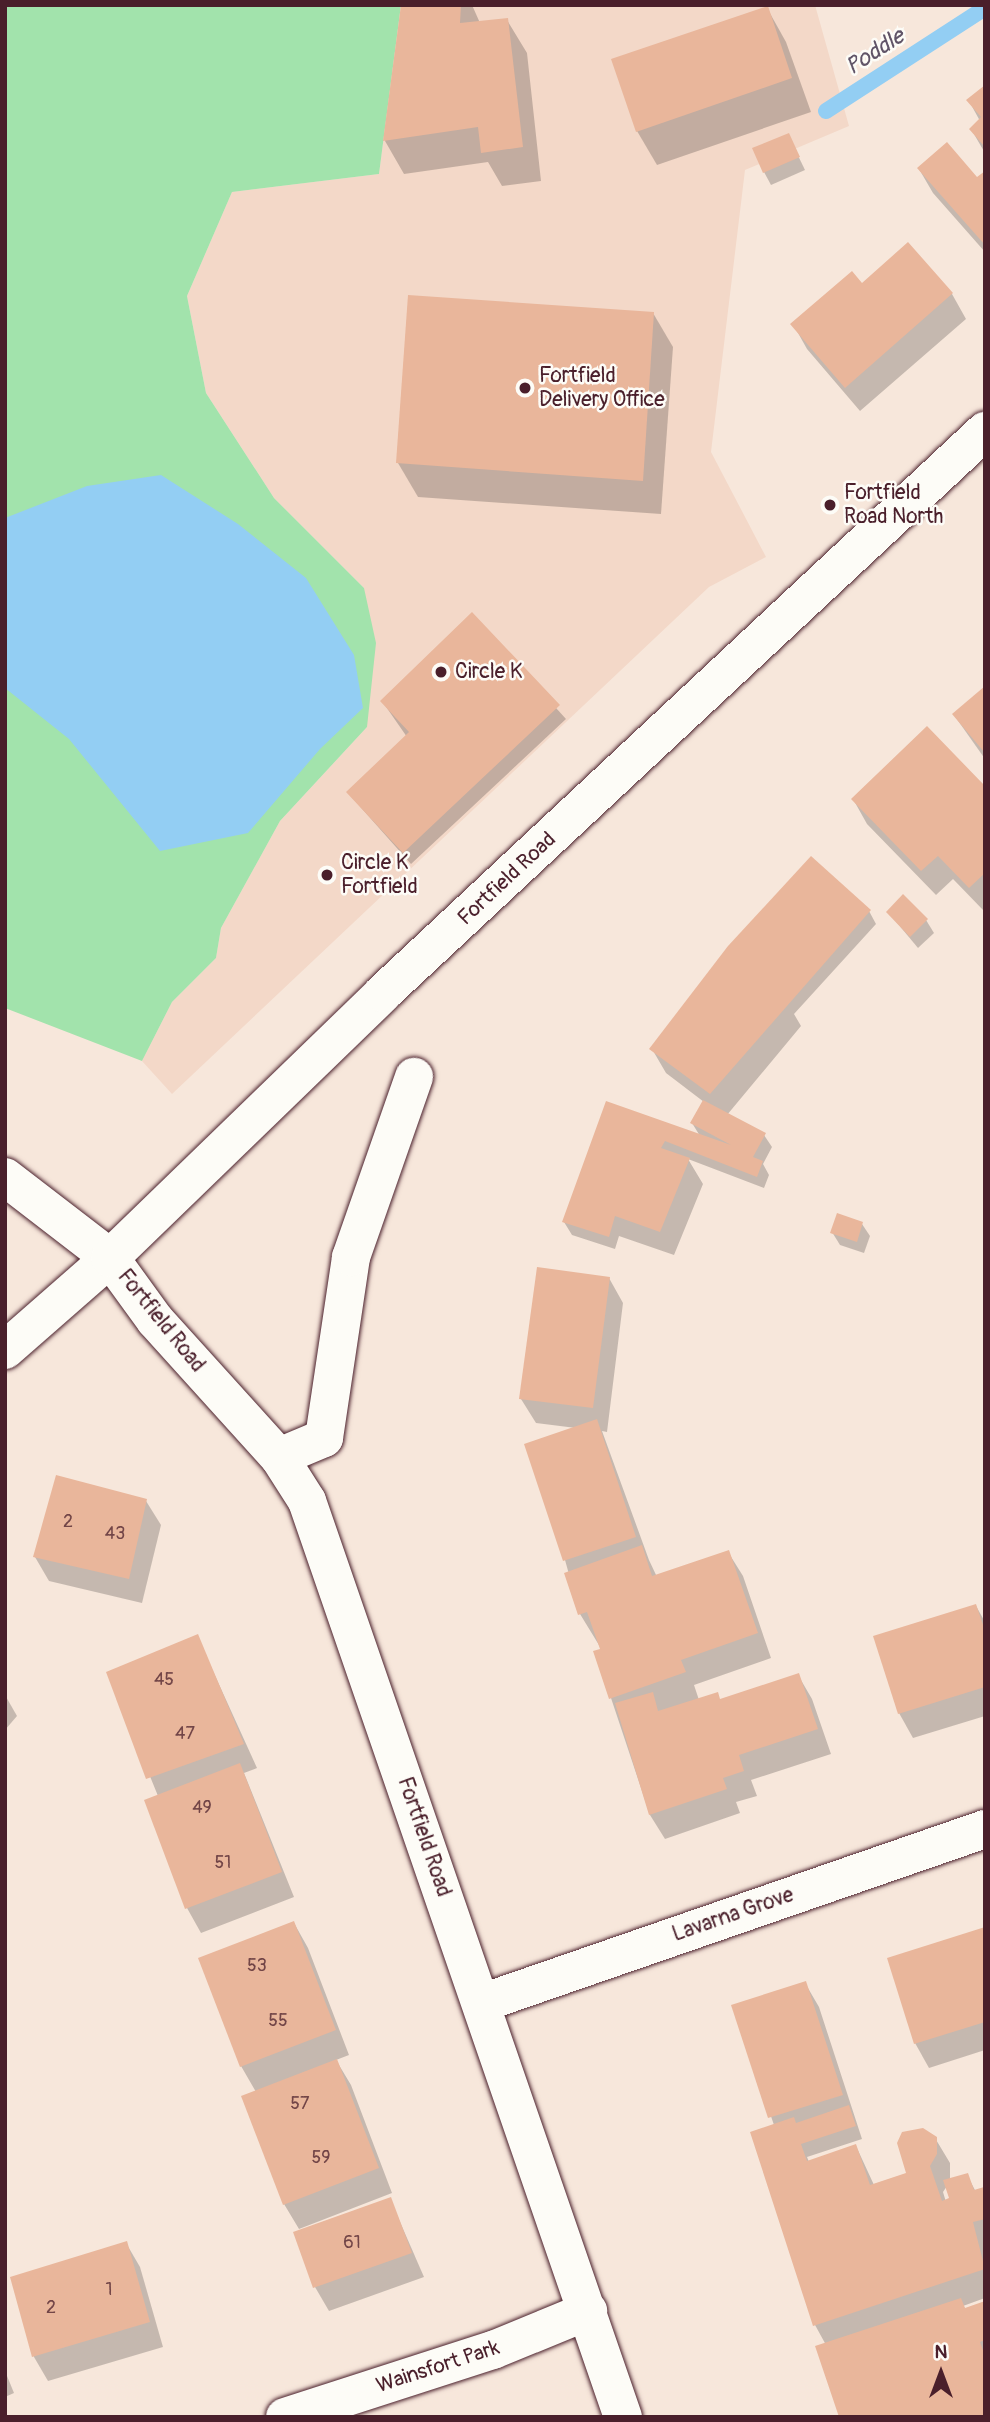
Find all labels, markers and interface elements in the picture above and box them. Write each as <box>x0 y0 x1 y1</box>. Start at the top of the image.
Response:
water label: Poddle <box>840 23 910 81</box>
place label: Fortfield Delivery Office <box>539 363 665 413</box>
marker: Fortfield Delivery Office <box>517 380 533 396</box>
place label: Fortfield Road North <box>844 480 943 530</box>
marker: Fortfield Road North <box>822 497 838 513</box>
place label: Circle K <box>455 659 522 685</box>
marker: Circle K <box>433 664 449 680</box>
street label: Fortfield Road <box>453 827 561 931</box>
place label: Circle K Fortfield <box>341 850 418 900</box>
marker: Circle K Fortfield <box>319 867 335 883</box>
street label: Fortfield Road <box>112 1265 210 1377</box>
house number: 2 <box>63 1511 73 1533</box>
house number: 43 <box>105 1523 125 1545</box>
house number: 45 <box>154 1669 174 1691</box>
house number: 47 <box>175 1723 195 1745</box>
street label: Fortfield Road <box>392 1774 456 1900</box>
house number: 49 <box>192 1797 212 1819</box>
house number: 51 <box>215 1852 231 1874</box>
street label: Lavarna Grove <box>669 1882 797 1948</box>
house number: 53 <box>247 1955 267 1977</box>
house number: 55 <box>268 2010 288 2032</box>
house number: 57 <box>290 2093 310 2115</box>
house number: 59 <box>311 2147 331 2169</box>
house number: 61 <box>343 2232 361 2254</box>
house number: 1 <box>105 2279 113 2301</box>
house number: 2 <box>46 2297 56 2319</box>
street label: Wainsfort Park <box>373 2335 503 2399</box>
north arrow <box>906 2338 976 2408</box>
text: N <box>935 2340 947 2364</box>

